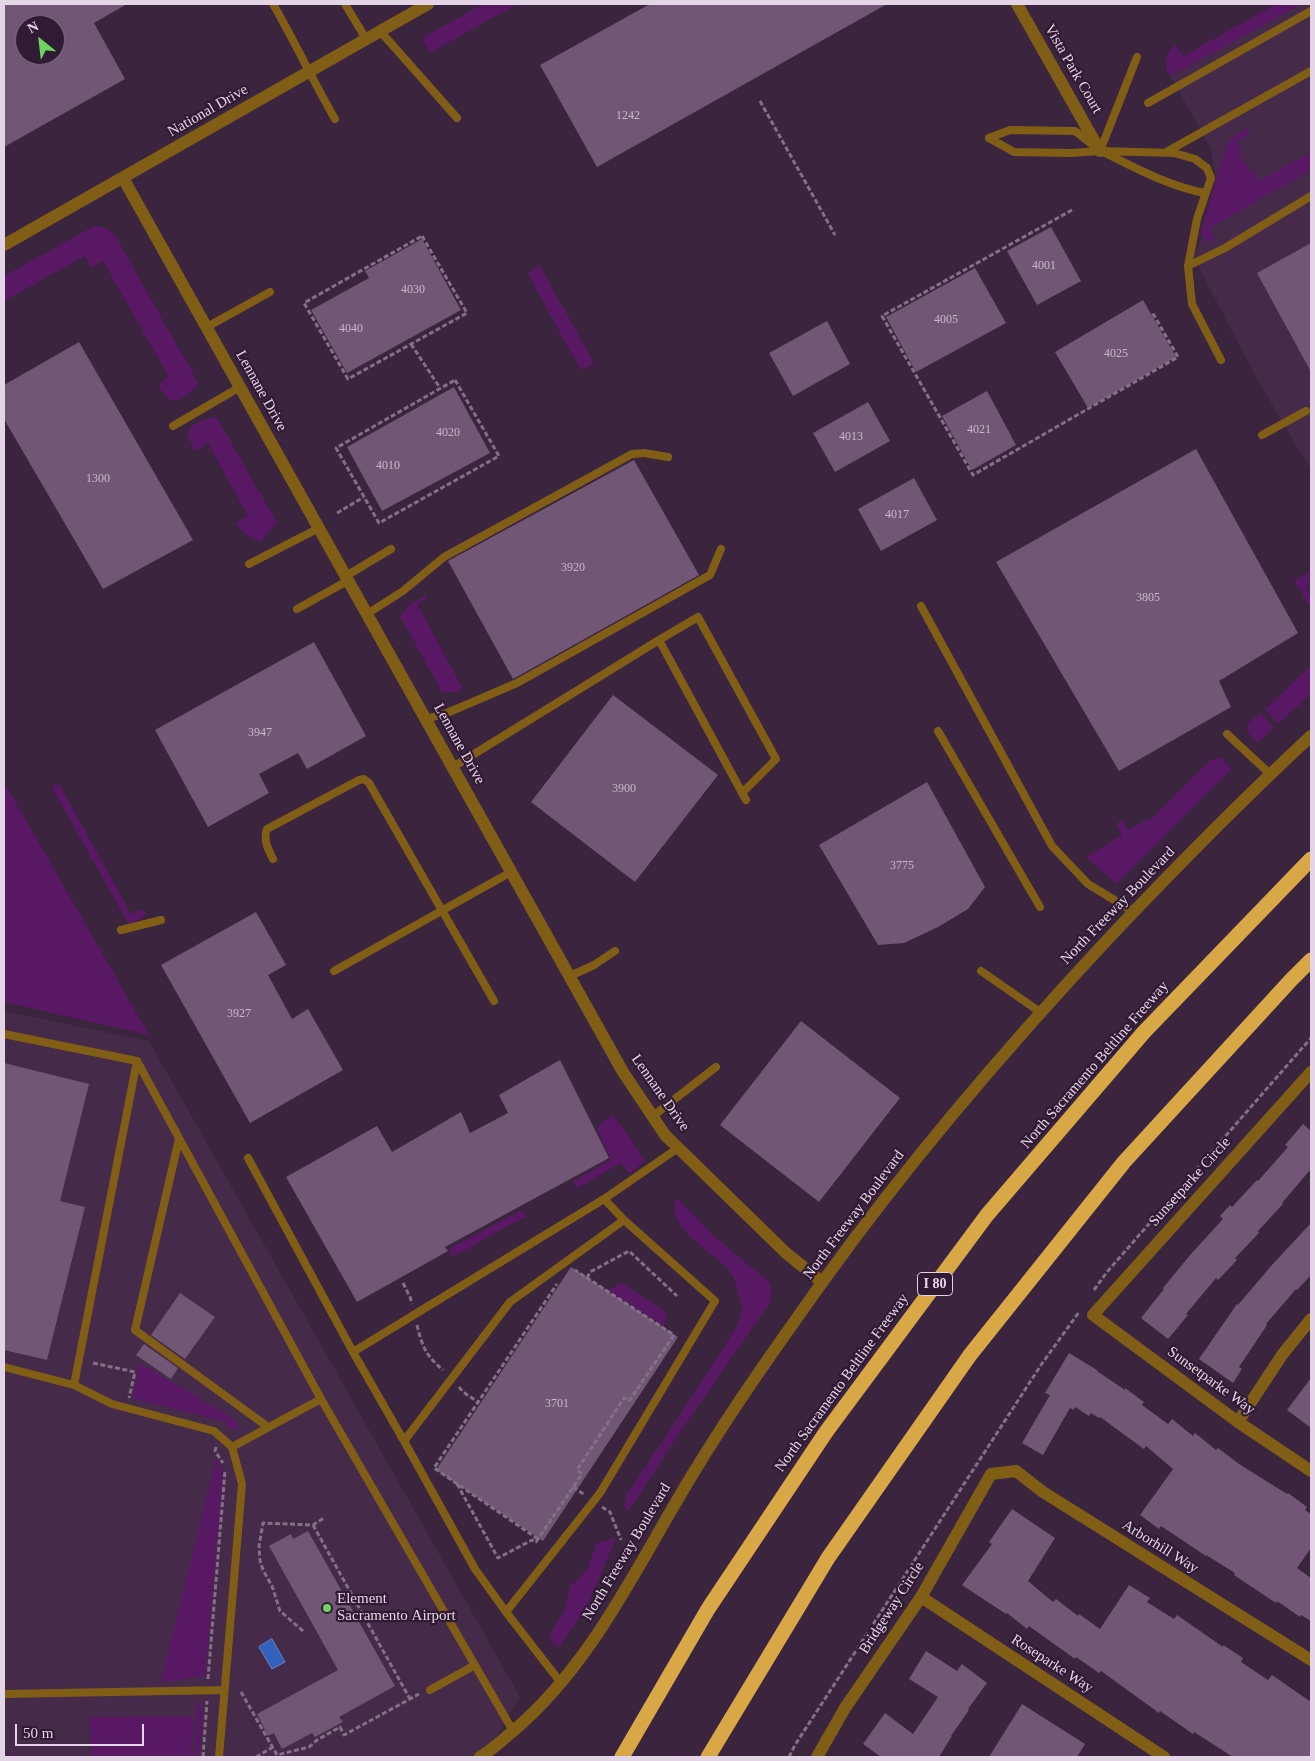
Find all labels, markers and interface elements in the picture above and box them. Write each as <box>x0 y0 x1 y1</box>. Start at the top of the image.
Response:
north arrow <box>15 15 65 65</box>
text: N <box>25 18 41 36</box>
street label: Vista Park Court <box>1040 21 1106 117</box>
street label: National Drive <box>165 81 251 141</box>
house number: 1242 <box>616 109 640 123</box>
house number: 4001 <box>1032 259 1056 273</box>
house number: 4030 <box>401 283 425 297</box>
house number: 4005 <box>934 313 958 327</box>
house number: 4040 <box>339 322 363 336</box>
street label: Lennane Drive <box>231 347 291 435</box>
house number: 4025 <box>1104 347 1128 361</box>
house number: 4021 <box>967 423 991 437</box>
house number: 4020 <box>436 426 460 440</box>
house number: 4013 <box>839 430 863 444</box>
house number: 4010 <box>376 459 400 473</box>
house number: 1300 <box>86 472 110 486</box>
house number: 4017 <box>885 508 909 522</box>
house number: 3920 <box>561 561 585 575</box>
house number: 3805 <box>1136 591 1160 605</box>
street label: Lennane Drive <box>429 700 489 788</box>
house number: 3947 <box>248 726 272 740</box>
house number: 3900 <box>612 782 636 796</box>
street label: North Freeway Boulevard <box>1057 843 1179 969</box>
house number: 3775 <box>890 859 914 873</box>
street label: North Sacramento Beltline Freeway <box>1017 978 1173 1152</box>
house number: 3927 <box>227 1007 251 1021</box>
street label: Lennane Drive <box>627 1051 693 1135</box>
street label: Sunsetparke Circle <box>1145 1134 1235 1230</box>
street label: North Freeway Boulevard <box>800 1147 908 1283</box>
road number: I 80 <box>918 1272 952 1296</box>
street label: North Sacramento Beltline Freeway <box>771 1290 913 1476</box>
street label: Sunsetparke Way <box>1164 1343 1258 1419</box>
house number: 3701 <box>545 1397 569 1411</box>
street label: North Freeway Boulevard <box>579 1480 675 1624</box>
street label: Arborhill Way <box>1118 1516 1202 1578</box>
street label: Bridgeway Circle <box>856 1559 928 1657</box>
place label: Element Sacramento Airport <box>337 1590 456 1625</box>
marker: Element Sacramento Airport <box>321 1602 333 1614</box>
street label: Roseparke Way <box>1008 1631 1096 1697</box>
scale bar <box>18 1714 146 1746</box>
text: 50 m <box>23 1725 53 1741</box>

